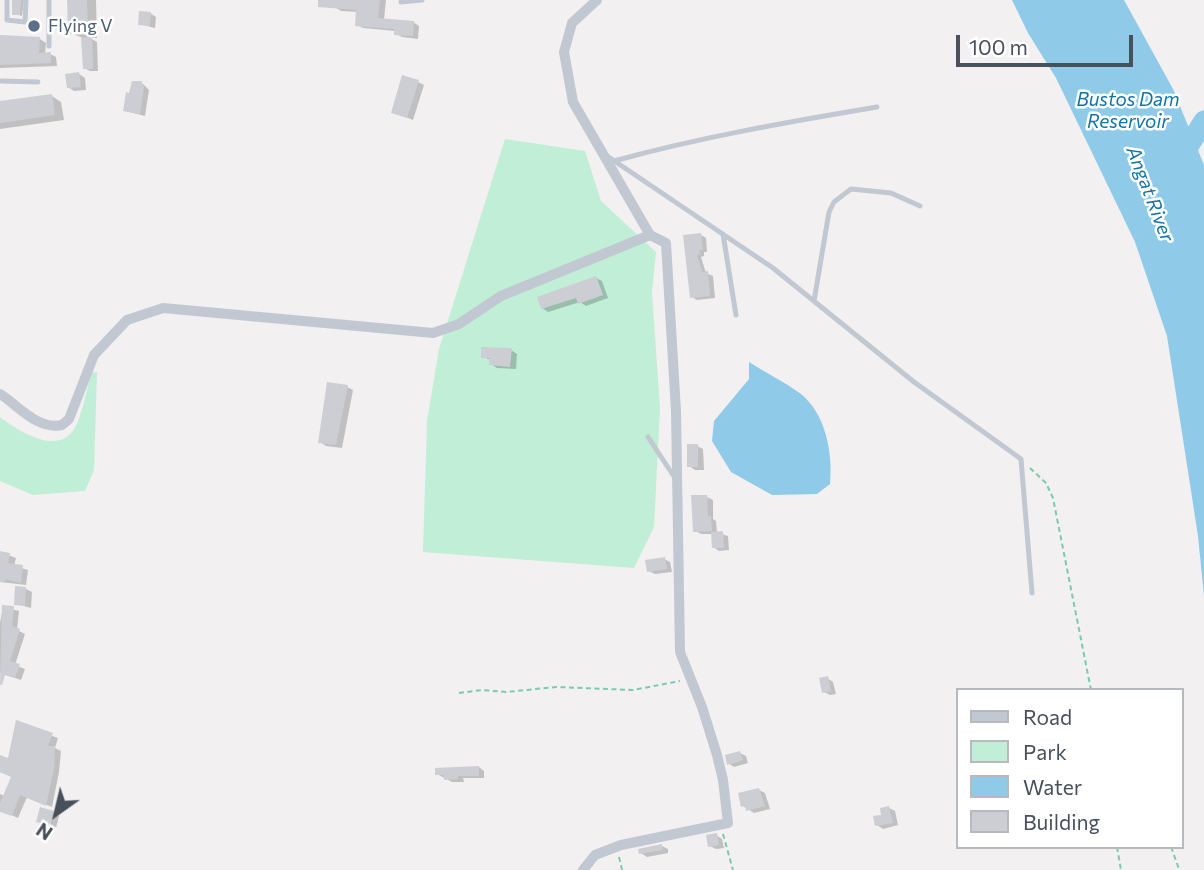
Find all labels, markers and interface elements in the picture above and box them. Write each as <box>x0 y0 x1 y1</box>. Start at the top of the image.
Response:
place label: Flying V <box>48 15 113 37</box>
marker: Flying V <box>26 18 42 34</box>
scale bar <box>959 21 1136 65</box>
text: 100 m <box>969 34 1028 59</box>
water label: Bustos Dam Reservoir <box>1076 89 1180 133</box>
water label: Angat River <box>1121 143 1179 245</box>
legend <box>956 688 1183 849</box>
text: Road <box>1023 704 1072 729</box>
text: Park <box>1023 739 1067 764</box>
text: Water <box>1023 774 1082 799</box>
north arrow <box>21 779 91 849</box>
text: Building <box>1023 809 1100 834</box>
text: N <box>32 818 56 845</box>

